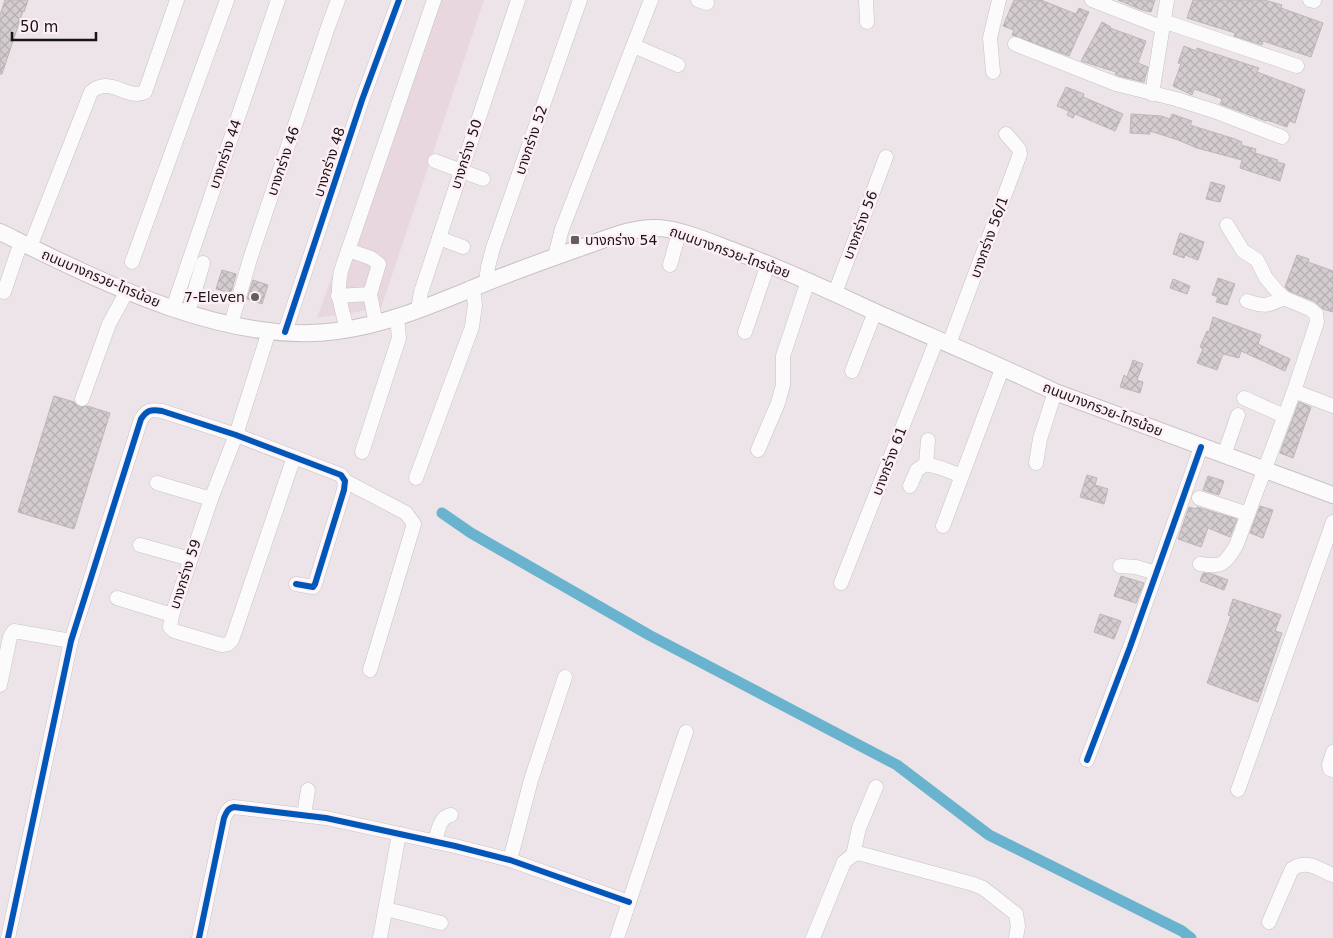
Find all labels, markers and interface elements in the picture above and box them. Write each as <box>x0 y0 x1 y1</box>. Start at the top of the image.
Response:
scale bar <box>12 10 96 42</box>
text: 50 m <box>20 18 58 36</box>
street label: บางกร่าง 52 <box>512 103 550 177</box>
street label: บางกร่าง 44 <box>206 117 244 191</box>
street label: บางกร่าง 50 <box>447 117 485 191</box>
street label: บางกร่าง 46 <box>264 124 302 198</box>
street label: บางกร่าง 48 <box>310 125 348 199</box>
street label: บางกร่าง 56 <box>840 188 880 262</box>
street label: บางกร่าง 56/1 <box>967 194 1011 280</box>
street label: ถนนบางกรวย-ไทรน้อย <box>667 223 793 281</box>
place label: บางกร่าง 54 <box>585 232 657 248</box>
marker: บางกร่าง 54 <box>569 234 581 246</box>
street label: ถนนบางกรวย-ไทรน้อย <box>39 246 163 310</box>
place label: 7-Eleven <box>184 289 245 305</box>
marker: 7-Eleven <box>249 291 261 303</box>
street label: ถนนบางกรวย-ไทรน้อย <box>1041 379 1165 439</box>
street label: บางกร่าง 61 <box>869 424 909 498</box>
street label: บางกร่าง 59 <box>166 537 204 611</box>

